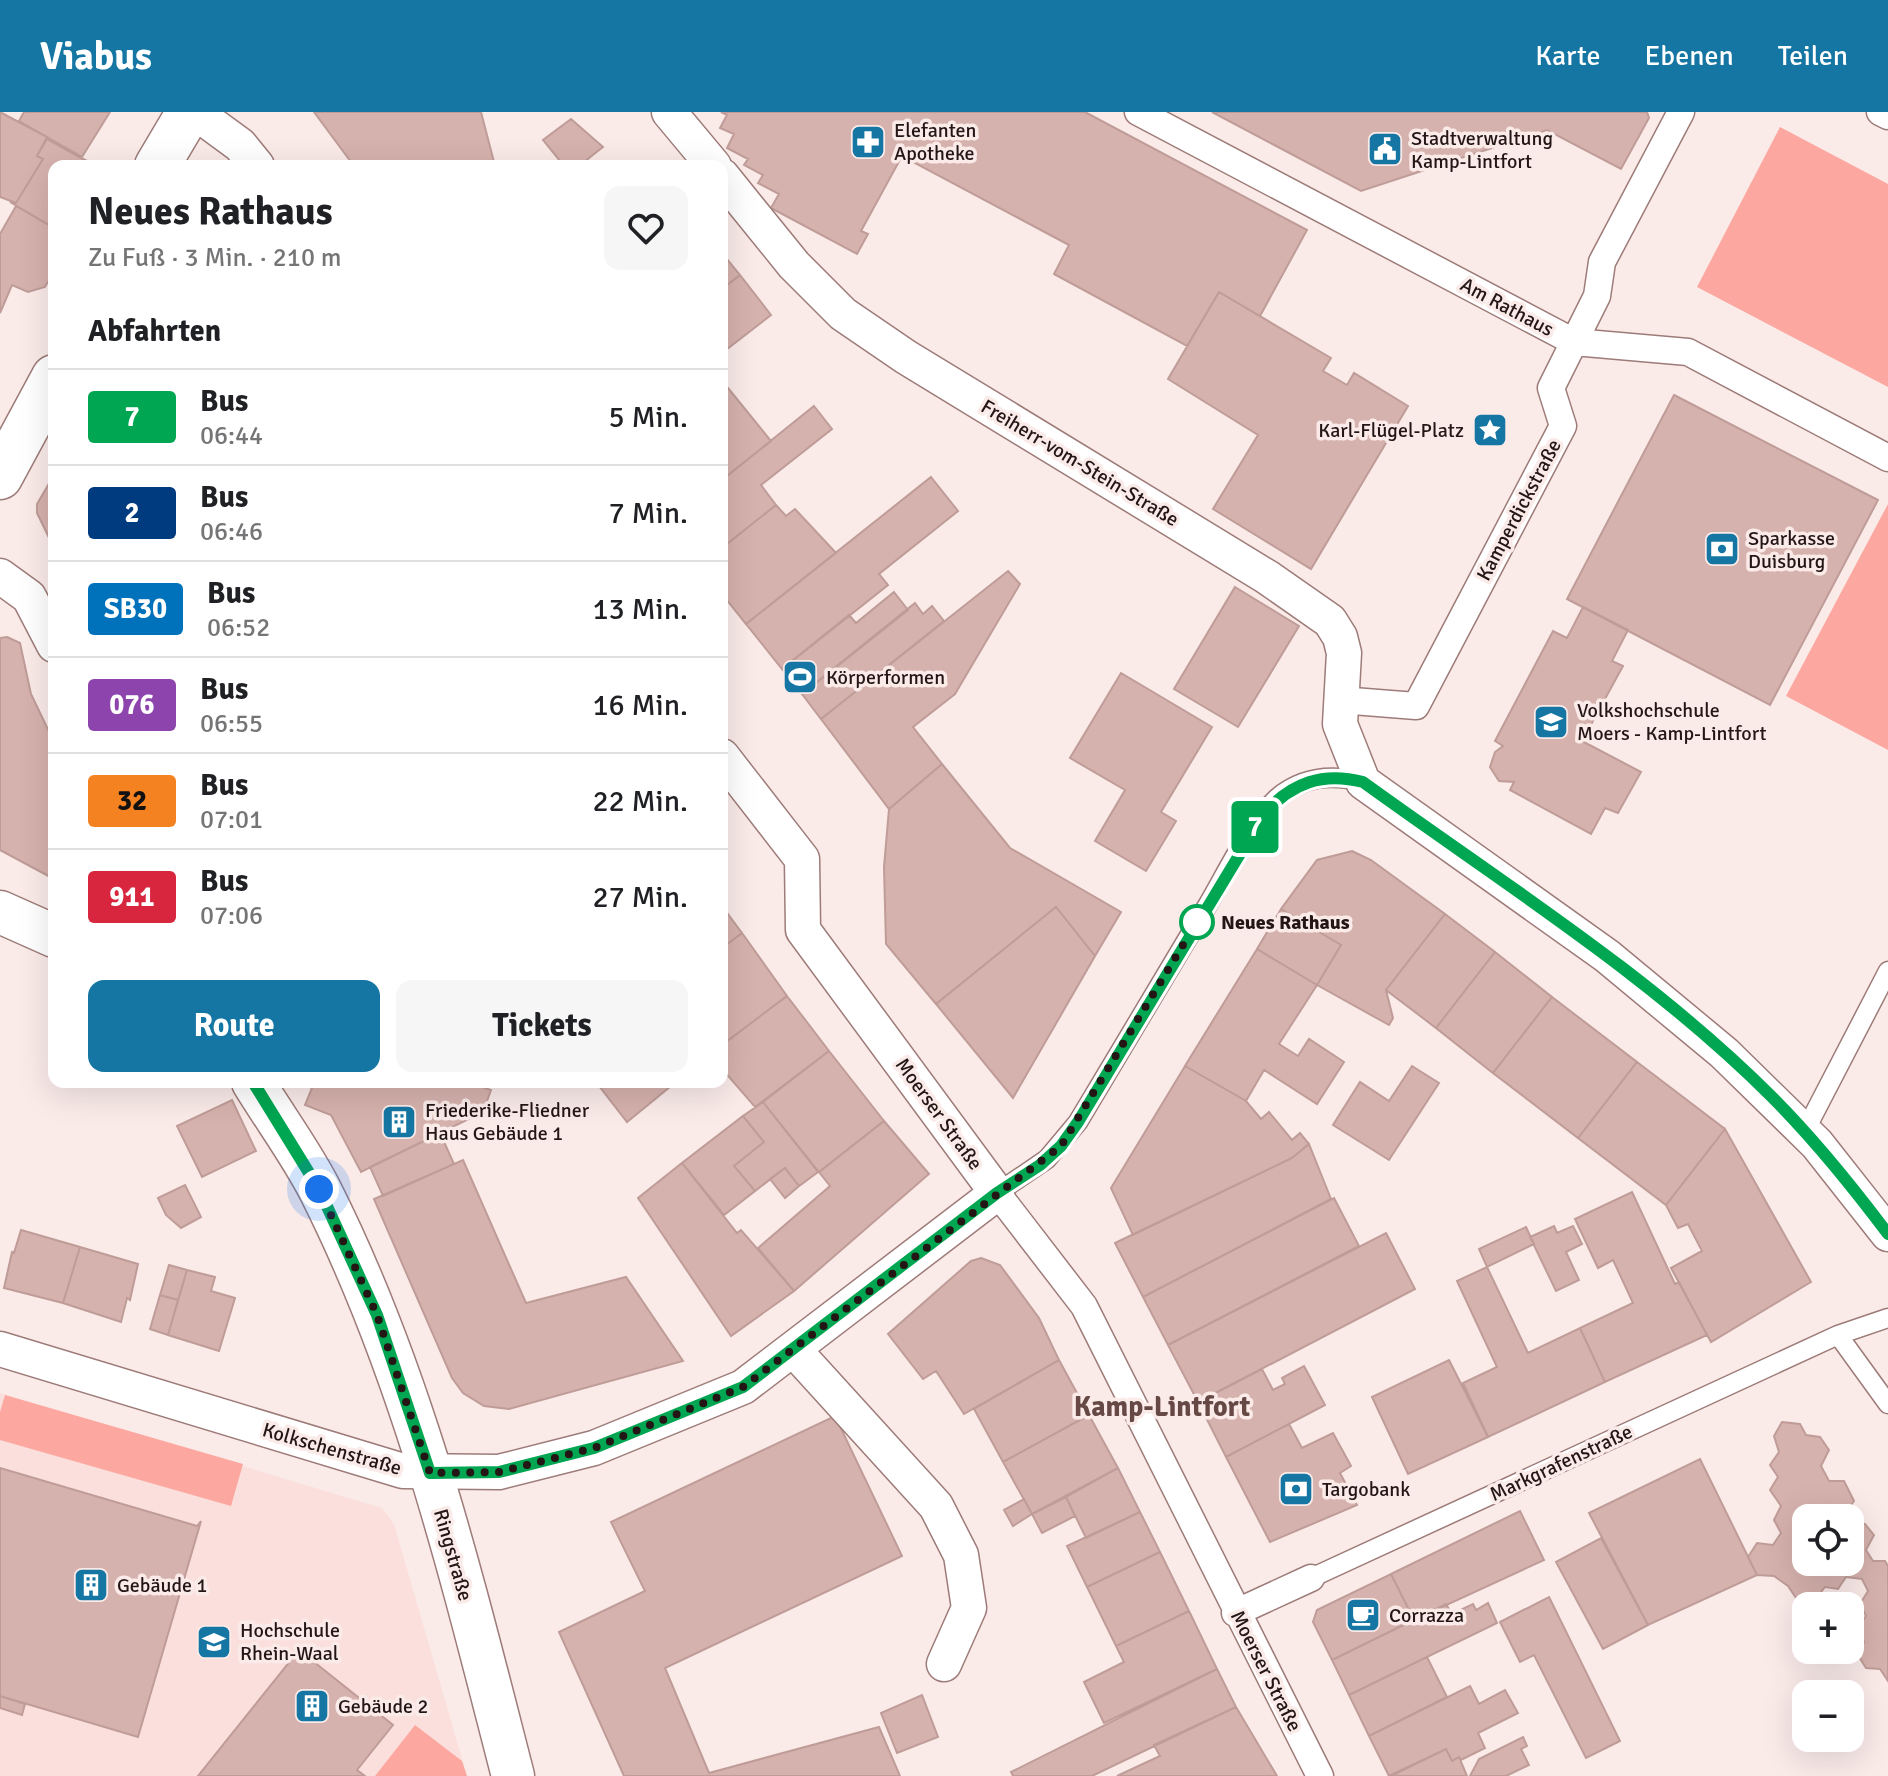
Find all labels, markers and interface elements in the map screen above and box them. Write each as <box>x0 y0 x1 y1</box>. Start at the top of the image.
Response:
text: Viabus <box>40 33 152 80</box>
text: Karte <box>1535 39 1601 73</box>
text: Ebenen <box>1645 39 1734 73</box>
text: Teilen <box>1778 39 1848 73</box>
place label: Elefanten Apotheke <box>894 118 977 166</box>
pharmacy icon: Elefanten Apotheke <box>849 123 887 161</box>
place label: Stadtverwaltung Kamp-Lintfort <box>1411 126 1553 174</box>
public building icon: Stadtverwaltung Kamp-Lintfort <box>1366 130 1404 168</box>
button: heart <box>604 186 688 270</box>
text: Neues Rathaus <box>88 188 333 235</box>
text: Zu Fuß · 3 Min. · 210 m <box>88 242 341 274</box>
street label: Am Rathaus <box>1456 272 1558 342</box>
text: Abfahrten <box>88 313 221 350</box>
text: Bus <box>200 383 248 420</box>
street label: Freiherr-vom-Stein-Straße <box>977 394 1183 532</box>
text: 5 Min. <box>609 399 688 436</box>
text: 7 <box>124 400 140 434</box>
place icon: Karl-Flügel-Platz <box>1471 411 1509 449</box>
place label: Karl-Flügel-Platz <box>1318 418 1464 443</box>
text: 06:44 <box>200 420 263 452</box>
street label: Kamperdickstraße <box>1471 435 1567 585</box>
text: Bus <box>200 479 248 516</box>
text: 7 Min. <box>609 495 688 532</box>
text: 2 <box>124 496 140 530</box>
text: 06:46 <box>200 516 263 548</box>
place label: Sparkasse Duisburg <box>1748 526 1835 574</box>
bank icon: Sparkasse Duisburg <box>1703 530 1741 568</box>
text: Bus <box>207 575 255 612</box>
text: 13 Min. <box>592 591 688 628</box>
text: SB30 <box>104 592 167 626</box>
text: 06:52 <box>207 612 270 644</box>
sports icon: Körperformen <box>781 658 819 696</box>
place label: Körperformen <box>826 665 945 690</box>
text: Bus <box>200 671 248 708</box>
text: 16 Min. <box>592 687 688 724</box>
text: 076 <box>109 688 155 722</box>
place label: Volkshochschule Moers - Kamp-Lintfort <box>1577 698 1767 746</box>
school or university icon: Volkshochschule Moers - Kamp-Lintfort <box>1532 703 1570 741</box>
text: 06:55 <box>200 708 263 740</box>
text: Bus <box>200 767 248 804</box>
text: 22 Min. <box>592 783 688 820</box>
text: 32 <box>117 784 147 818</box>
line badge: 7 <box>1229 801 1281 853</box>
text: 07:01 <box>200 804 263 836</box>
text: 7 <box>1247 810 1263 844</box>
text: Bus <box>200 863 248 900</box>
text: 27 Min. <box>592 879 688 916</box>
text: 911 <box>109 880 155 914</box>
text: 07:06 <box>200 900 263 932</box>
marker: Neues Rathaus <box>1180 905 1214 939</box>
place label: Neues Rathaus <box>1221 910 1350 935</box>
button: Route <box>88 980 380 1072</box>
button: Tickets <box>396 980 688 1072</box>
street label: Moerser Straße <box>890 1053 988 1175</box>
place label: Friederike-Fliedner Haus Gebäude 1 <box>425 1098 590 1146</box>
building icon: Friederike-Fliedner Haus Gebäude 1 <box>380 1103 418 1141</box>
your location <box>299 1169 339 1209</box>
district label: Kamp-Lintfort <box>1074 1390 1251 1424</box>
street label: Kolkschenstraße <box>260 1417 404 1481</box>
street label: Markgrafenstraße <box>1486 1419 1636 1507</box>
bank icon: Targobank <box>1277 1470 1315 1508</box>
place label: Targobank <box>1322 1477 1410 1502</box>
map controls <box>1792 1504 1864 1752</box>
button: locate <box>1792 1504 1864 1576</box>
street label: Ringstraße <box>428 1506 478 1604</box>
building icon: Gebäude 1 <box>72 1566 110 1604</box>
place label: Gebäude 1 <box>117 1573 207 1598</box>
button: + <box>1792 1592 1864 1664</box>
cafe icon: Corrazza <box>1344 1596 1382 1634</box>
place label: Corrazza <box>1389 1603 1464 1628</box>
street label: Moerser Straße <box>1225 1606 1307 1736</box>
place label: Hochschule Rhein-Waal <box>240 1618 340 1666</box>
school or university icon: Hochschule Rhein-Waal <box>195 1623 233 1661</box>
button: − <box>1792 1680 1864 1752</box>
building icon: Gebäude 2 <box>293 1687 331 1725</box>
place label: Gebäude 2 <box>338 1694 428 1719</box>

